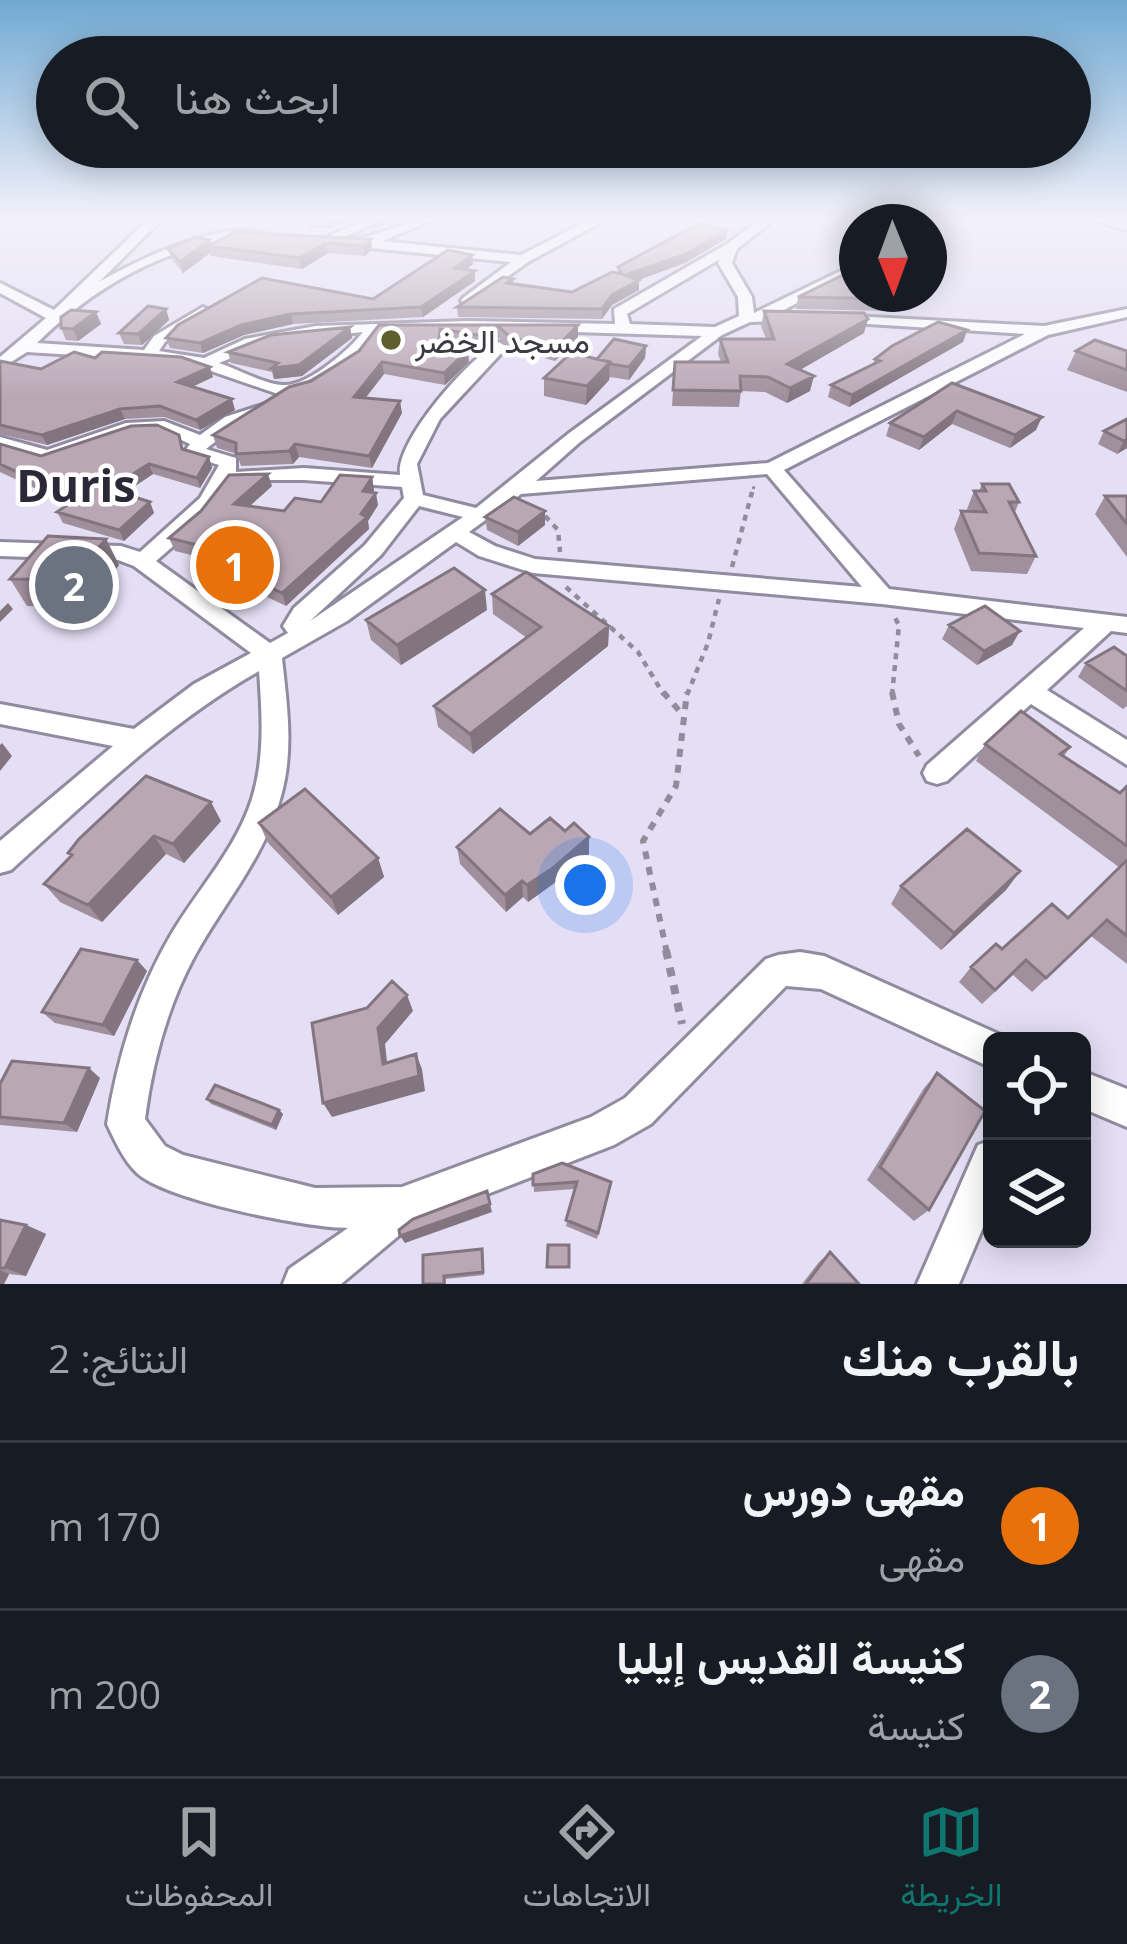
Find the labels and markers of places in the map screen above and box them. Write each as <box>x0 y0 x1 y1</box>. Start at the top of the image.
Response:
place label: مسجد الخضر <box>414 318 590 363</box>
marker: مسجد الخضر <box>378 327 404 353</box>
pin: 1 <box>196 520 274 610</box>
pin: 2 <box>35 540 113 630</box>

